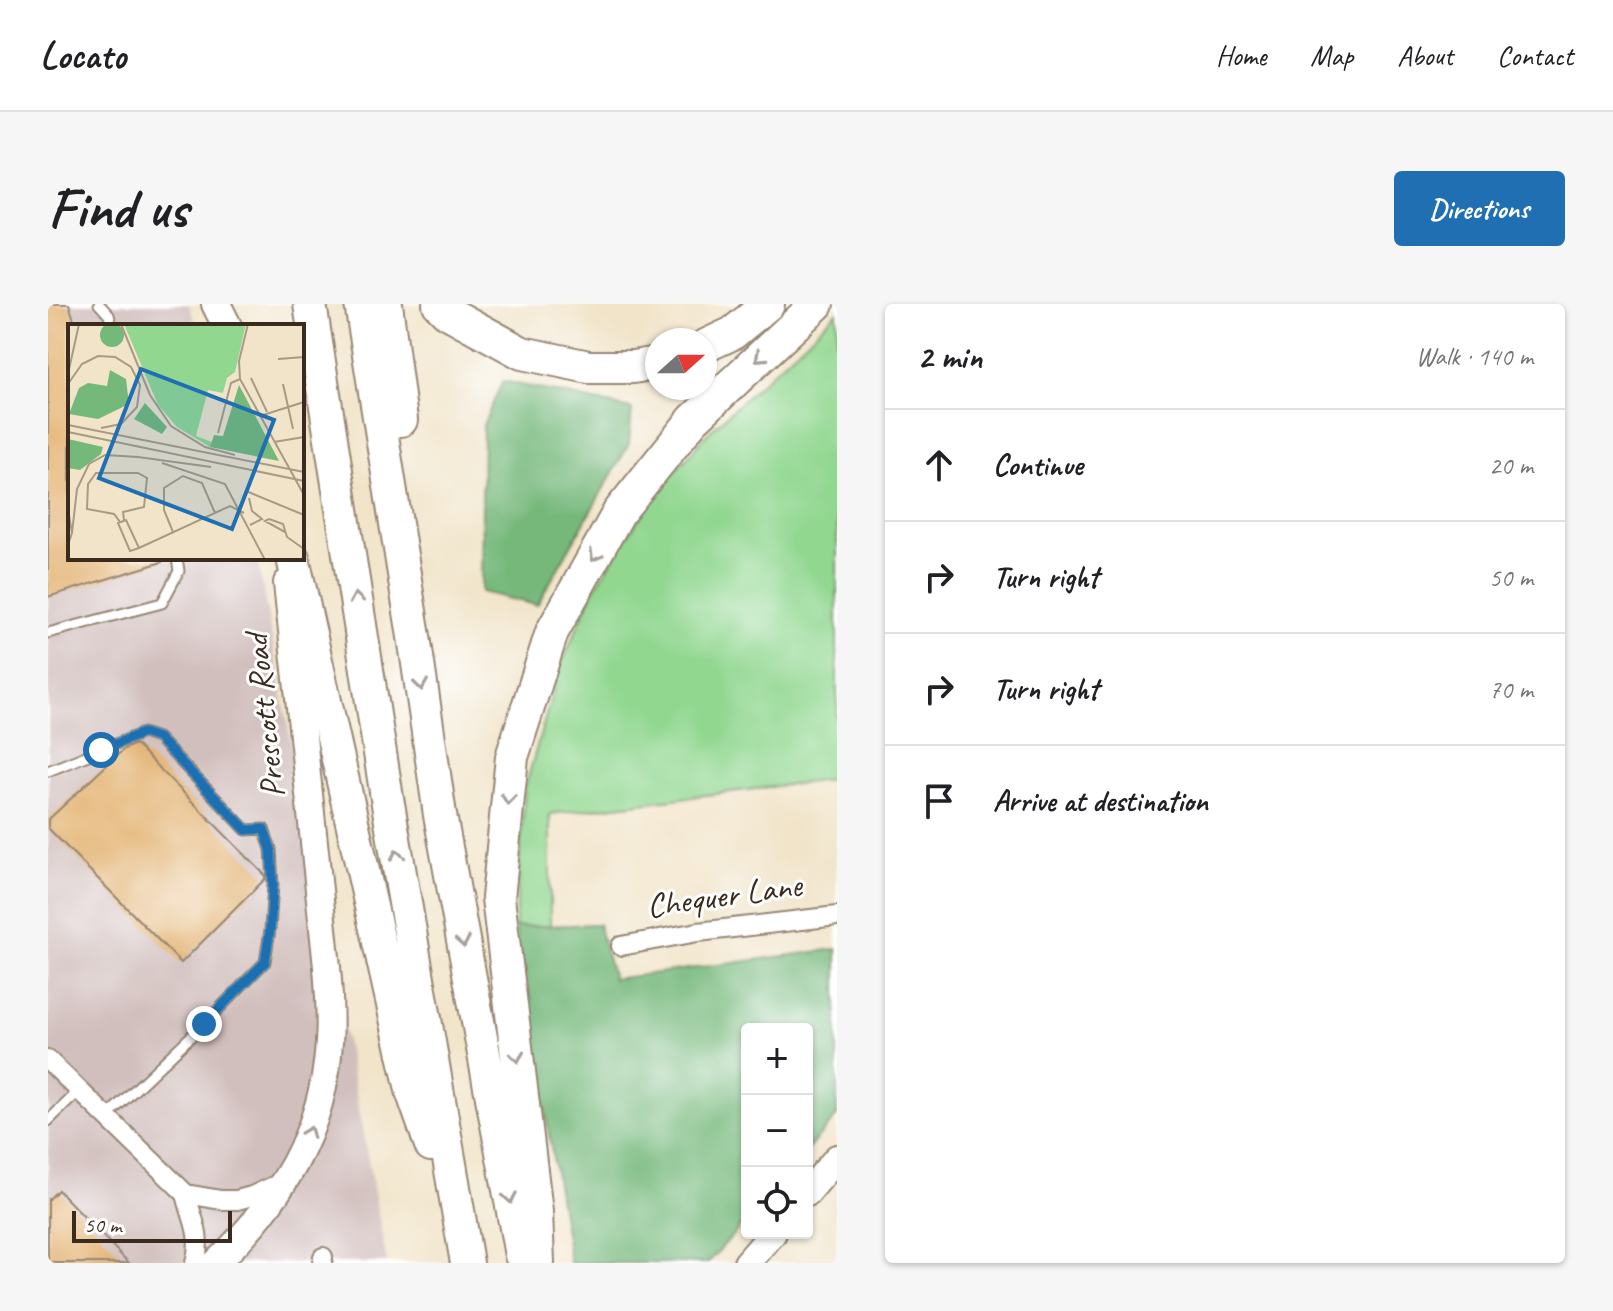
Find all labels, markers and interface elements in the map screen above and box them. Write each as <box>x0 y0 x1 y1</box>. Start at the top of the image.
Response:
text: Locato <box>40 32 126 79</box>
text: Home <box>1216 38 1266 73</box>
text: Map <box>1310 38 1353 73</box>
text: About <box>1397 38 1453 73</box>
text: Contact <box>1497 38 1573 73</box>
button: Directions <box>1394 171 1565 246</box>
text: Find us <box>48 173 188 244</box>
inset map <box>68 324 304 560</box>
north arrow <box>645 328 717 400</box>
text: 2 min <box>917 335 982 378</box>
text: Walk · 140 m <box>1416 340 1533 373</box>
one-way arrow <box>755 348 769 363</box>
icon: ahead <box>917 443 961 487</box>
text: Continue <box>993 446 1083 484</box>
text: 20 m <box>1489 449 1533 482</box>
one-way arrow <box>589 548 604 562</box>
icon: right <box>917 555 961 599</box>
text: Turn right <box>993 558 1098 596</box>
text: 50 m <box>1489 561 1533 594</box>
one-way arrow <box>348 591 365 605</box>
street label: Prescott Road <box>234 627 294 800</box>
icon: right <box>917 667 961 711</box>
text: Turn right <box>993 670 1098 708</box>
text: 70 m <box>1489 673 1533 706</box>
one-way arrow <box>412 678 429 692</box>
route start <box>83 732 119 768</box>
icon: arrive <box>917 779 961 823</box>
text: Arrive at destination <box>993 782 1208 820</box>
one-way arrow <box>500 792 517 805</box>
one-way arrow <box>389 848 406 862</box>
street label: Chequer Lane <box>644 863 806 927</box>
one-way arrow <box>454 935 471 949</box>
route end <box>186 1006 222 1042</box>
map controls <box>741 1023 813 1239</box>
button: + <box>741 1023 813 1095</box>
one-way arrow <box>509 1051 526 1064</box>
button: − <box>741 1095 813 1167</box>
one-way arrow <box>299 1126 315 1140</box>
button: locate <box>741 1167 813 1239</box>
one-way arrow <box>501 1191 518 1204</box>
scale bar <box>72 1207 232 1243</box>
text: 50 m <box>84 1211 121 1239</box>

